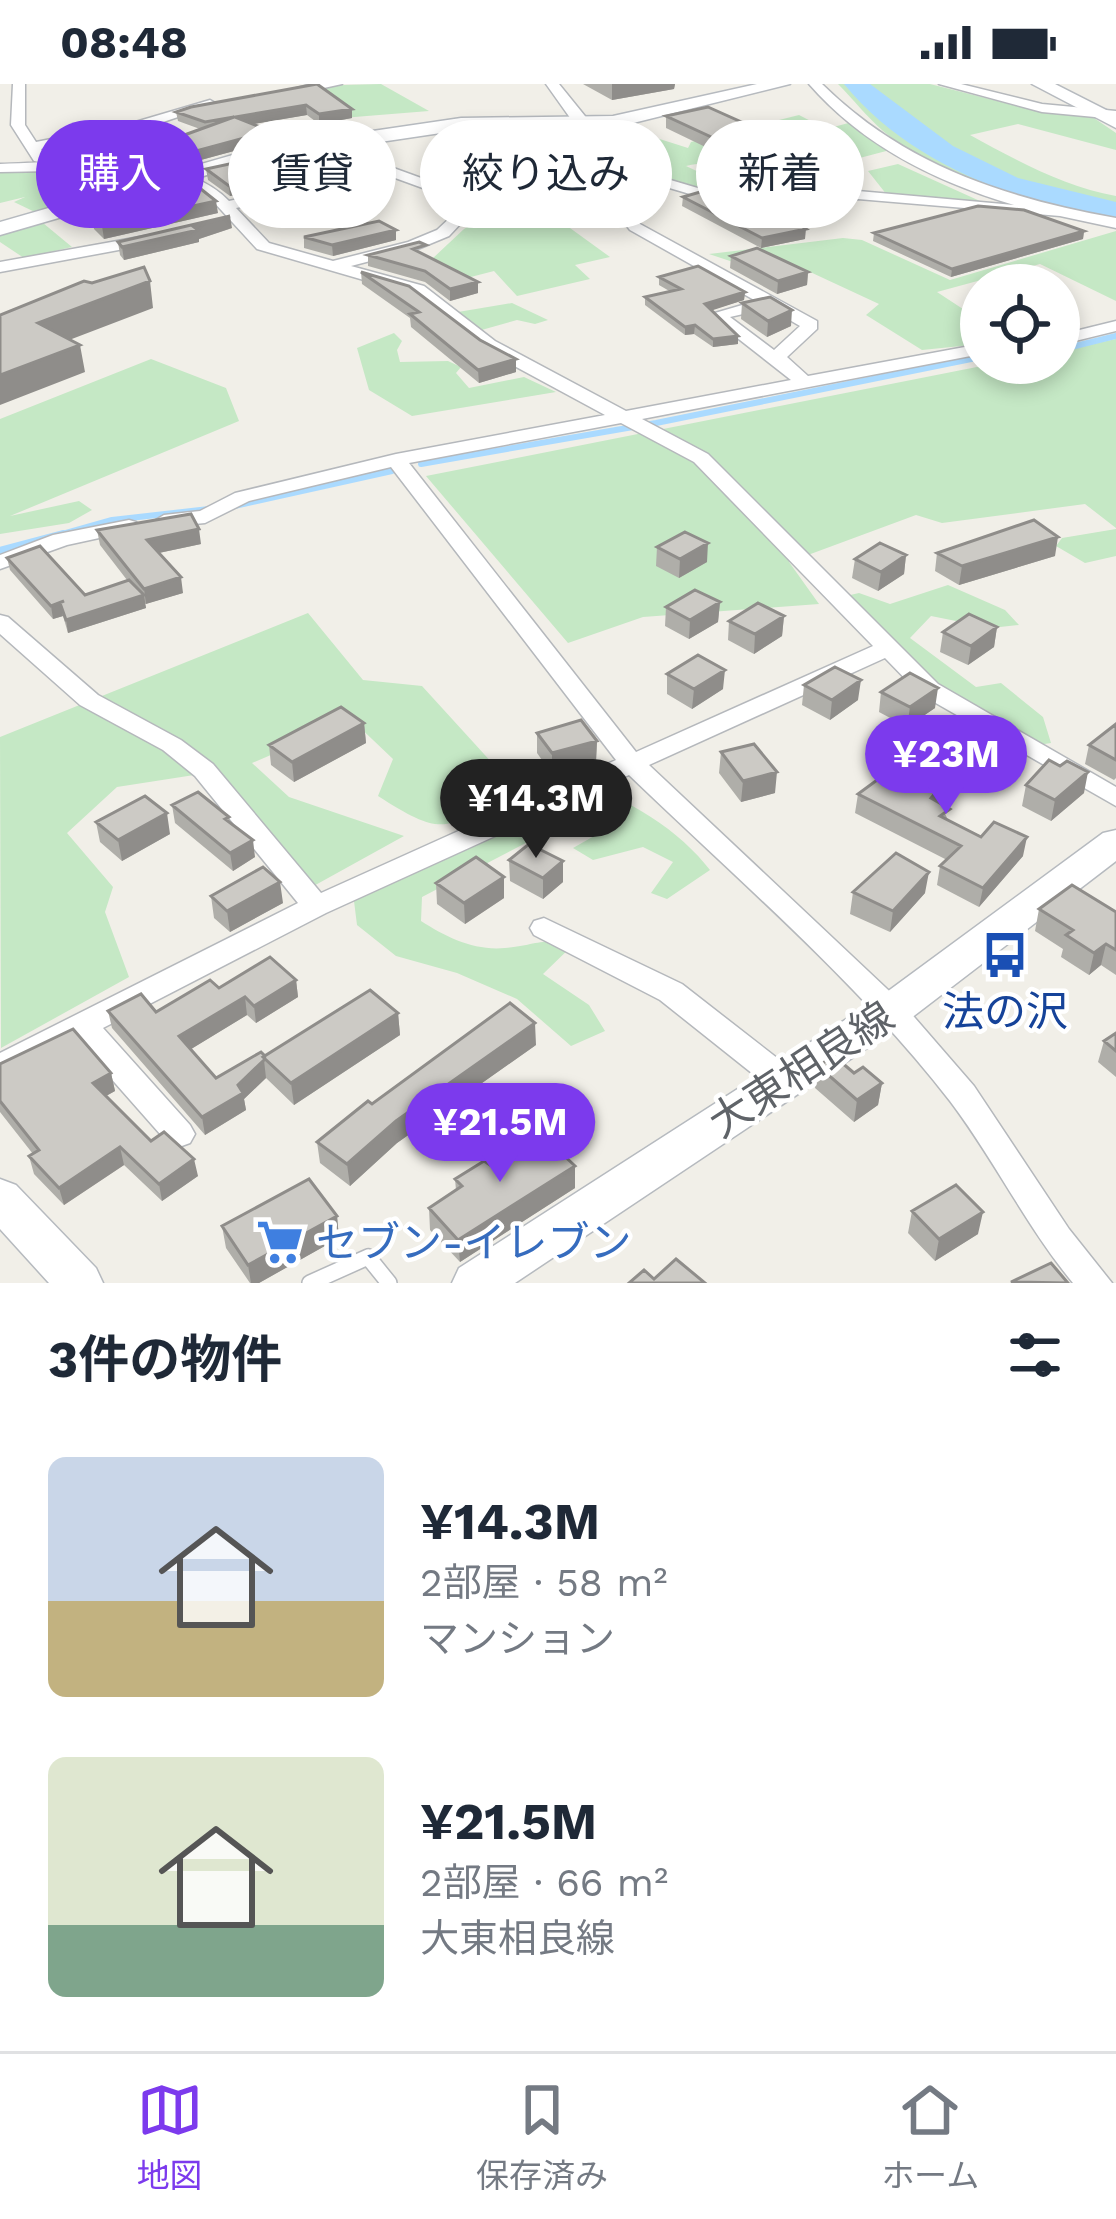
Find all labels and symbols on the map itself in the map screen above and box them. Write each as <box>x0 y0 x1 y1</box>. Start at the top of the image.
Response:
pin: ¥23M <box>875 715 1017 817</box>
pin: ¥14.3M <box>438 759 634 861</box>
bus stop icon: 法の沢 <box>980 930 1030 980</box>
place label: 法の沢 <box>942 987 1068 1036</box>
street label: 大東相良線 <box>700 992 903 1147</box>
pin: ¥21.5M <box>402 1083 598 1185</box>
supermarket icon: セブン-イレブン <box>255 1217 305 1267</box>
place label: セブン-イレブン <box>316 1218 631 1267</box>

